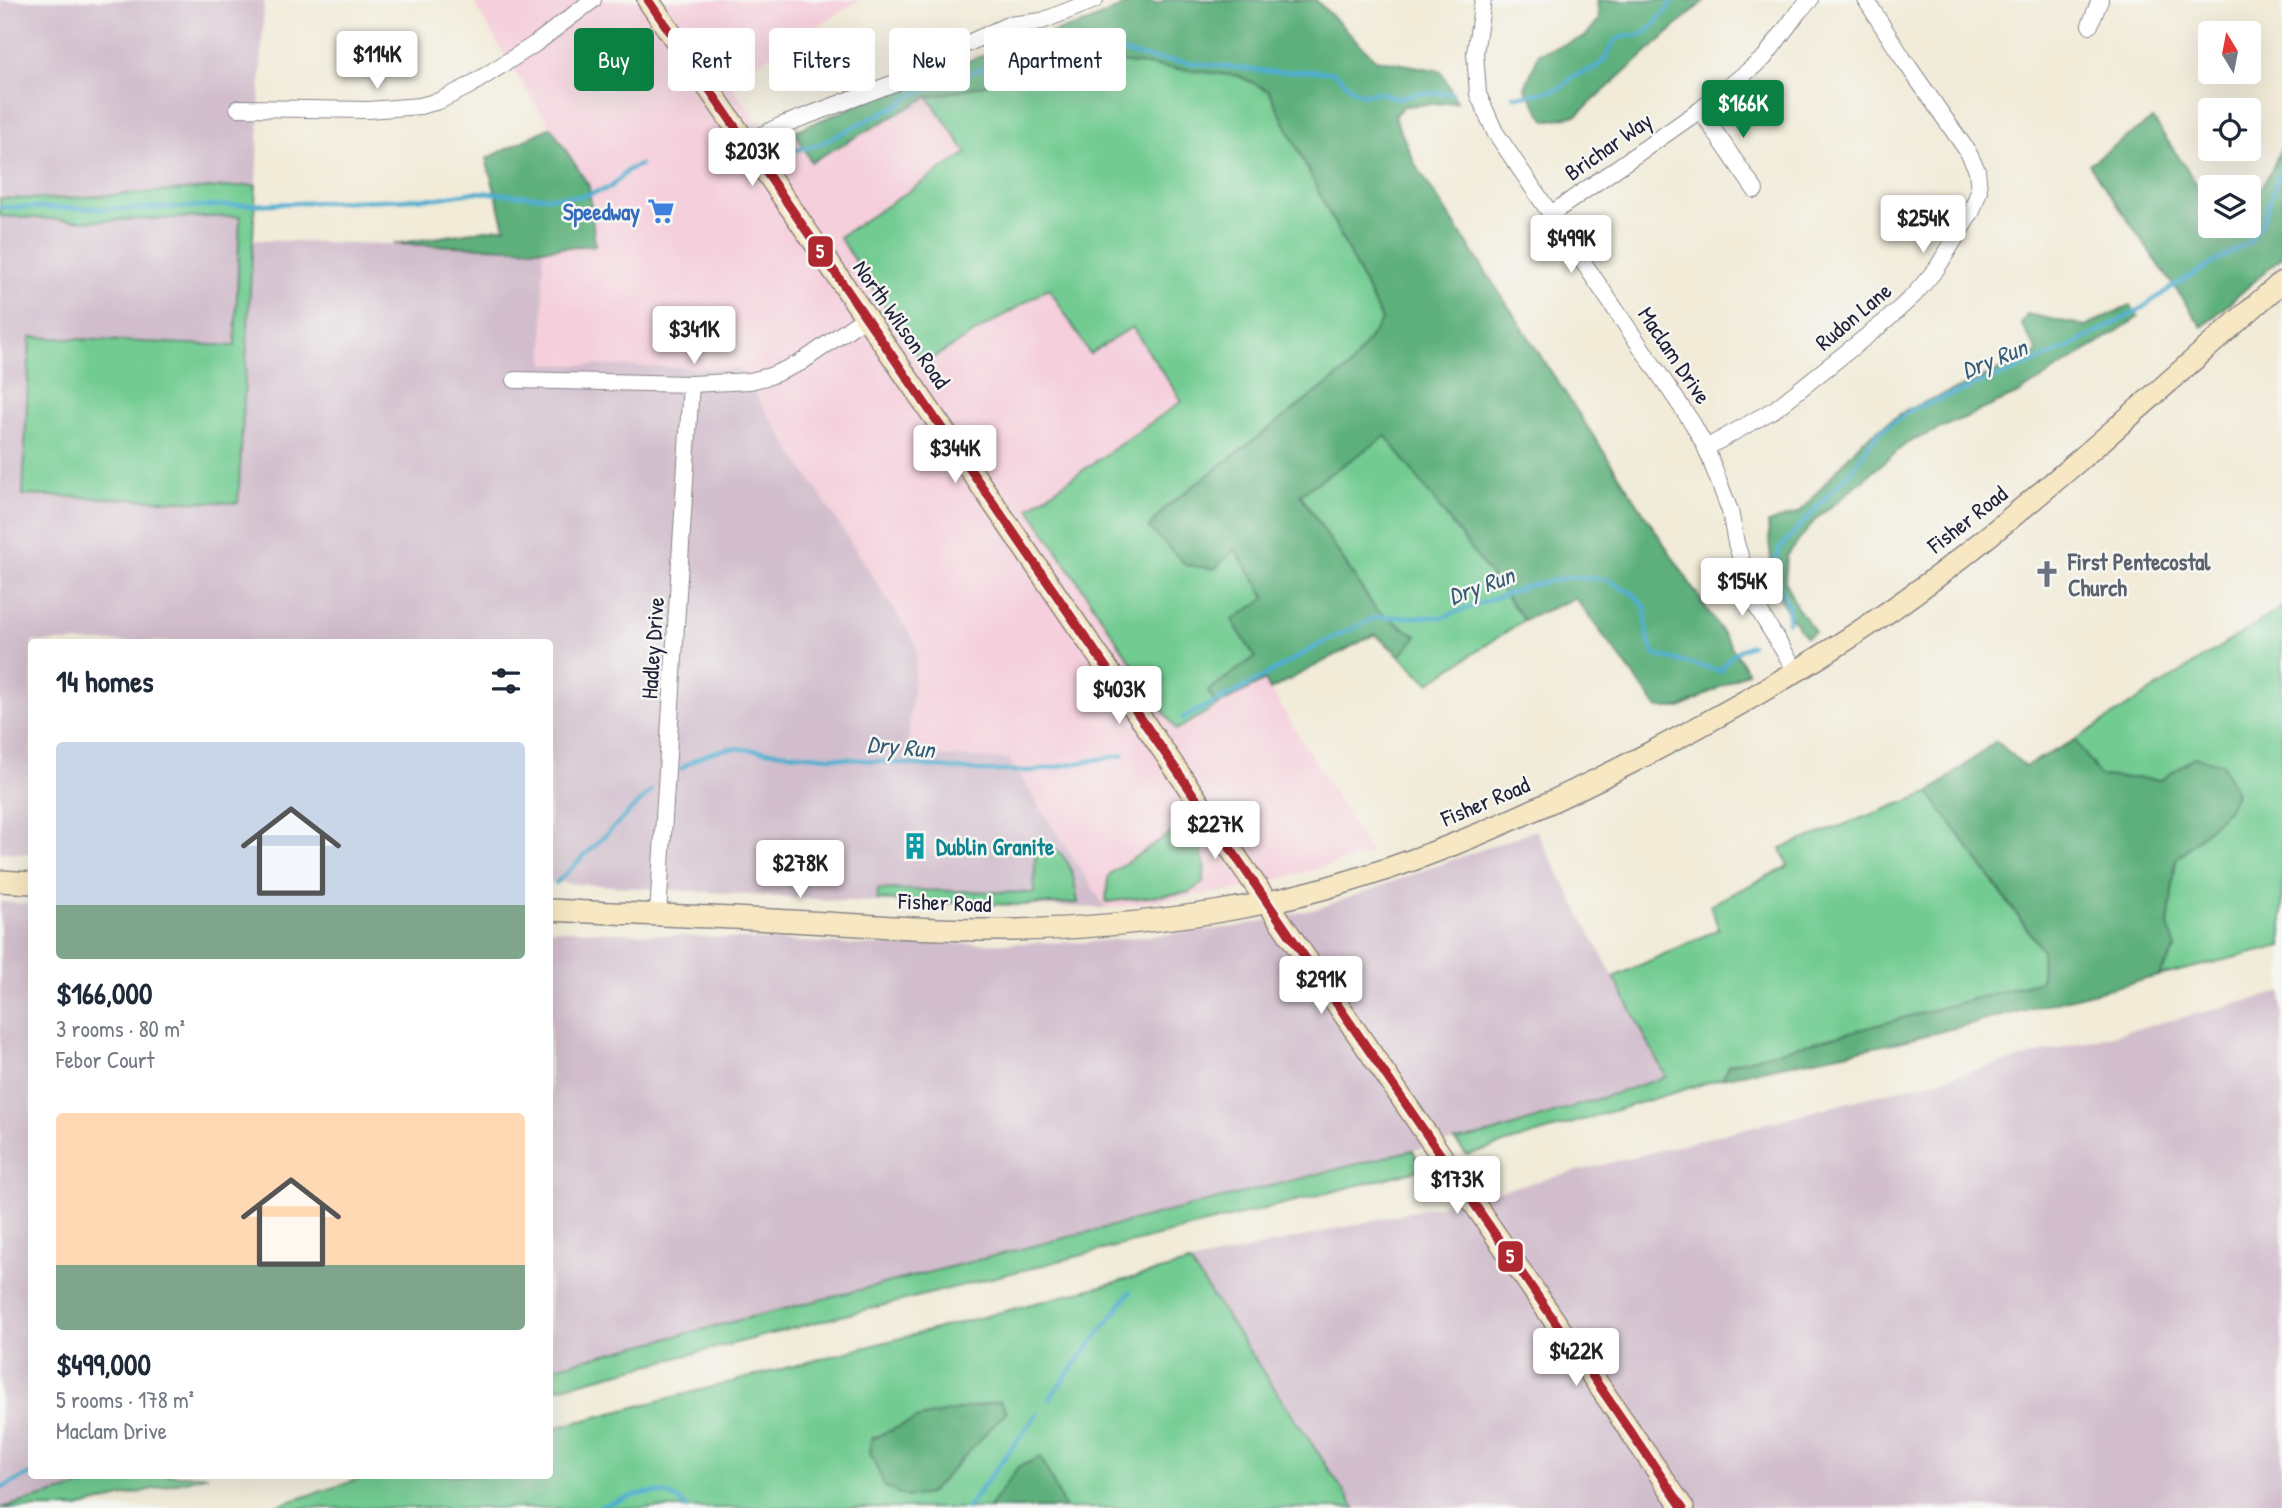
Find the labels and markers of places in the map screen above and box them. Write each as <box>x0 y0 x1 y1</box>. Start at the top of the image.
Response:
pin: $114K <box>328 32 426 91</box>
pin: $166K <box>1694 80 1792 140</box>
pin: $203K <box>703 128 801 188</box>
place label: Speedway <box>563 196 640 228</box>
supermarket icon: Speedway <box>646 196 676 226</box>
pin: $254K <box>1874 196 1972 255</box>
pin: $499K <box>1522 216 1620 275</box>
pin: $341K <box>645 306 743 366</box>
pin: $344K <box>906 426 1004 485</box>
place label: First Pentecostal Church <box>2067 546 2211 603</box>
pin: $154K <box>1693 558 1791 618</box>
church icon: First Pentecostal Church <box>2032 559 2062 589</box>
pin: $403K <box>1070 666 1168 726</box>
pin: $227K <box>1166 802 1264 861</box>
building icon: Dublin Granite <box>900 831 930 861</box>
place label: Dublin Granite <box>936 831 1055 862</box>
pin: $278K <box>751 841 849 900</box>
pin: $291K <box>1272 956 1370 1016</box>
pin: $173K <box>1408 1156 1506 1216</box>
pin: $422K <box>1527 1328 1625 1388</box>

